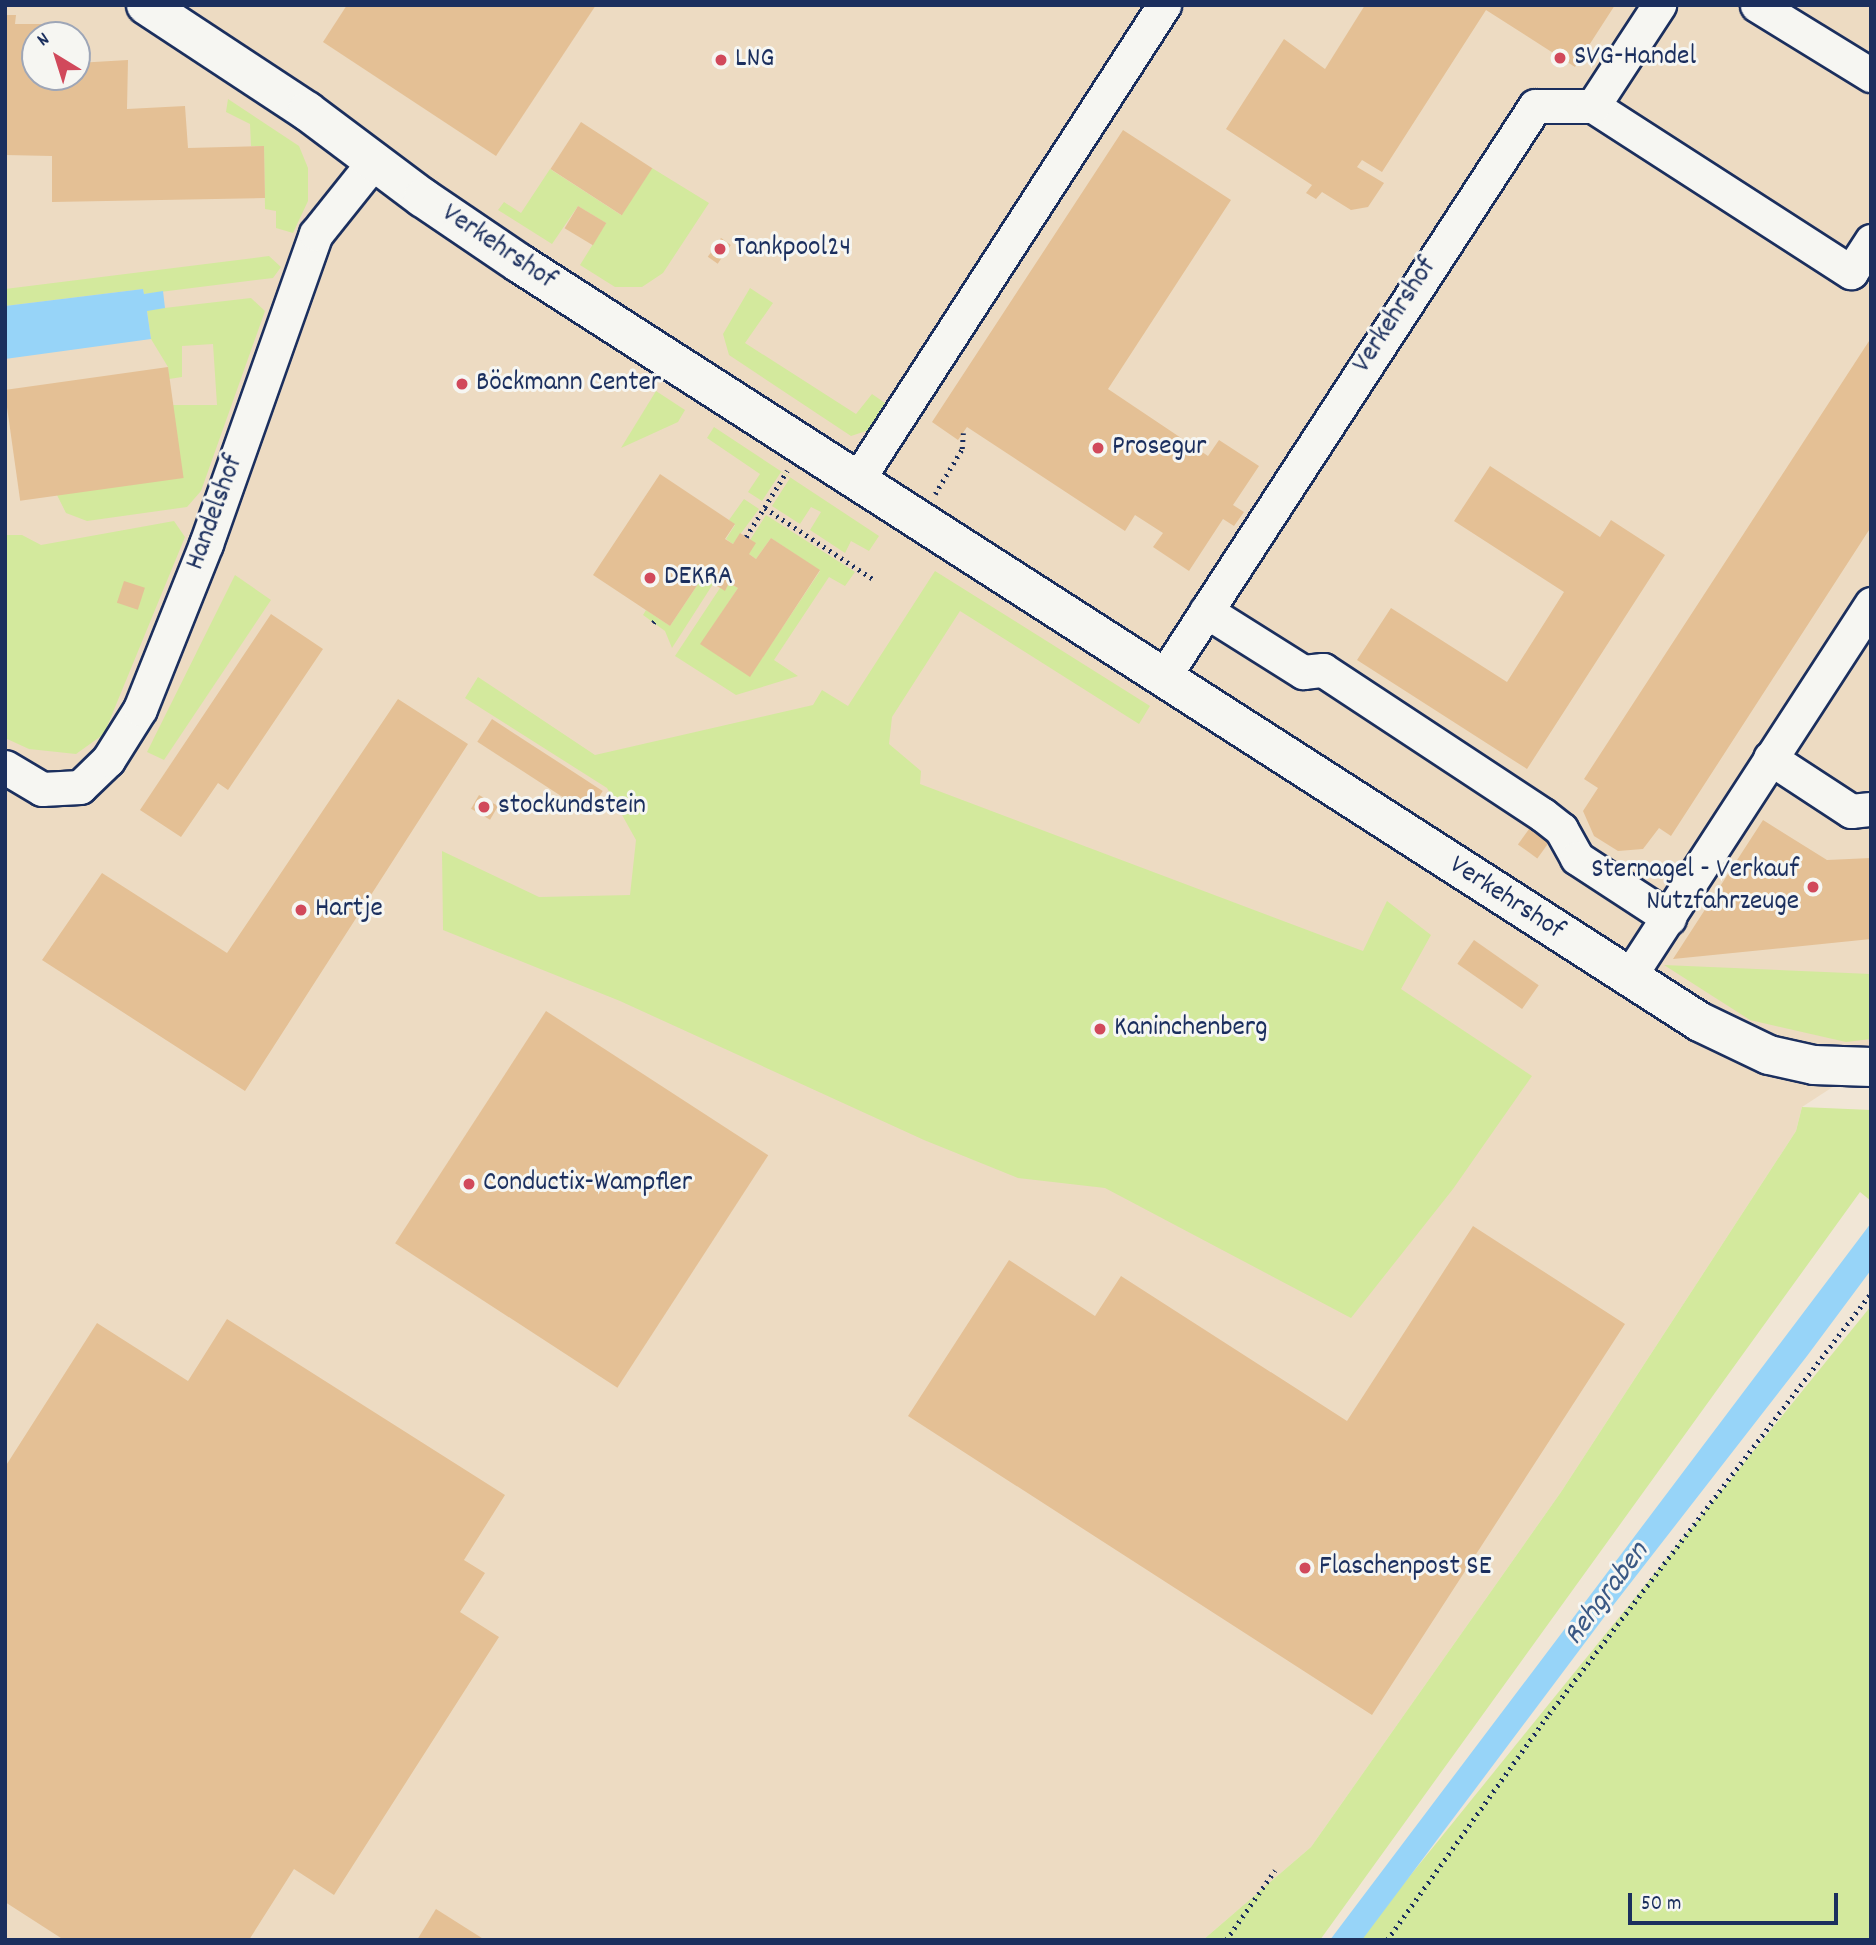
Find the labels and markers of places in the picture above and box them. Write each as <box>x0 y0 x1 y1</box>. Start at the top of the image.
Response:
place label: SVG-Handel <box>1574 41 1696 75</box>
place label: LNG <box>735 43 774 77</box>
marker: SVG-Handel <box>1552 50 1568 66</box>
marker: LNG <box>713 52 729 68</box>
place label: Tankpool24 <box>734 232 851 266</box>
marker: Tankpool24 <box>712 241 728 257</box>
place label: Böckmann Center <box>476 367 661 401</box>
marker: Böckmann Center <box>454 376 470 392</box>
place label: Prosegur <box>1112 431 1206 465</box>
marker: Prosegur <box>1090 440 1106 456</box>
place label: DEKRA <box>664 561 733 595</box>
marker: DEKRA <box>642 570 658 586</box>
place label: stockundstein <box>498 790 646 824</box>
marker: stockundstein <box>476 799 492 815</box>
place label: Sternagel - Verkauf Nutzfahrzeuge <box>1591 854 1799 920</box>
marker: Sternagel - Verkauf Nutzfahrzeuge <box>1805 879 1821 895</box>
place label: Hartje <box>315 893 383 927</box>
marker: Hartje <box>293 902 309 918</box>
place label: Kaninchenberg <box>1114 1012 1267 1046</box>
marker: Kaninchenberg <box>1092 1021 1108 1037</box>
place label: Conductix-Wampfler <box>483 1167 692 1201</box>
marker: Conductix-Wampfler <box>461 1176 477 1192</box>
place label: Flaschenpost SE <box>1319 1551 1491 1585</box>
marker: Flaschenpost SE <box>1297 1560 1313 1576</box>

